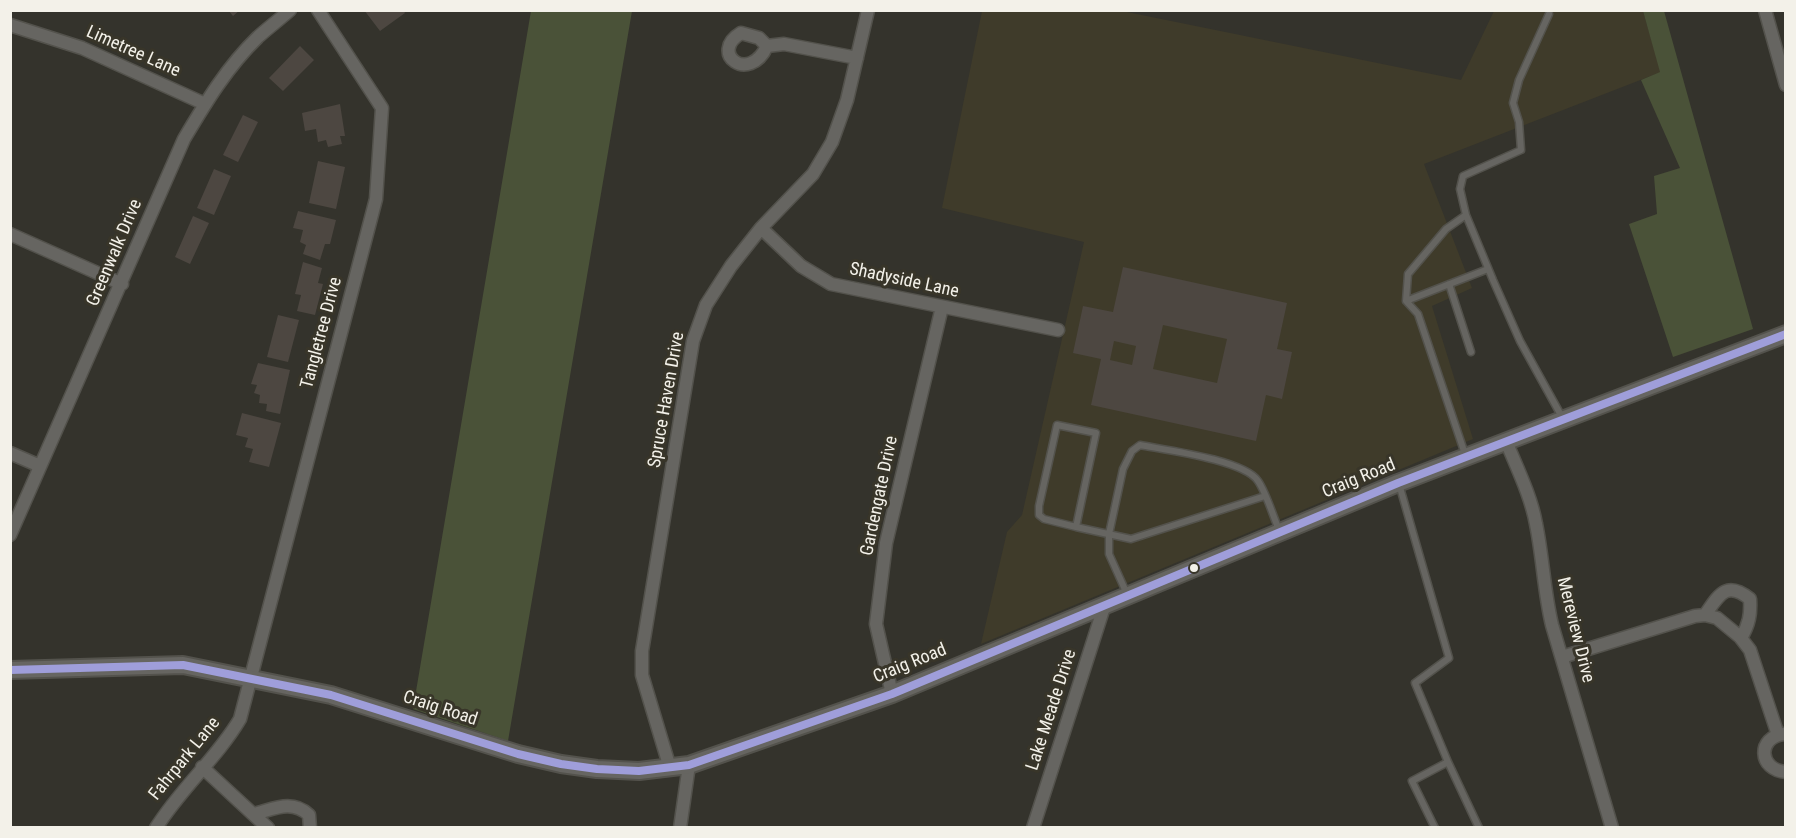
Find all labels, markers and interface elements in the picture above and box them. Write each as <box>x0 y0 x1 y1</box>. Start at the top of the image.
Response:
street label: Limetree Lane <box>83 22 183 82</box>
street label: Greenwalk Drive <box>83 196 147 310</box>
street label: Shadyside Lane <box>847 259 961 303</box>
street label: Tangletree Drive <box>297 275 347 391</box>
street label: Spruce Haven Drive <box>644 330 690 470</box>
street label: Gardengate Drive <box>857 434 903 558</box>
street label: Craig Road <box>1319 455 1399 503</box>
unlabelled marker <box>1188 562 1200 574</box>
street label: Mereview Drive <box>1551 575 1599 685</box>
street label: Craig Road <box>870 640 950 688</box>
street label: Lake Meade Drive <box>1022 647 1082 773</box>
street label: Craig Road <box>400 687 480 731</box>
street label: Fahrpark Lane <box>145 713 225 805</box>

